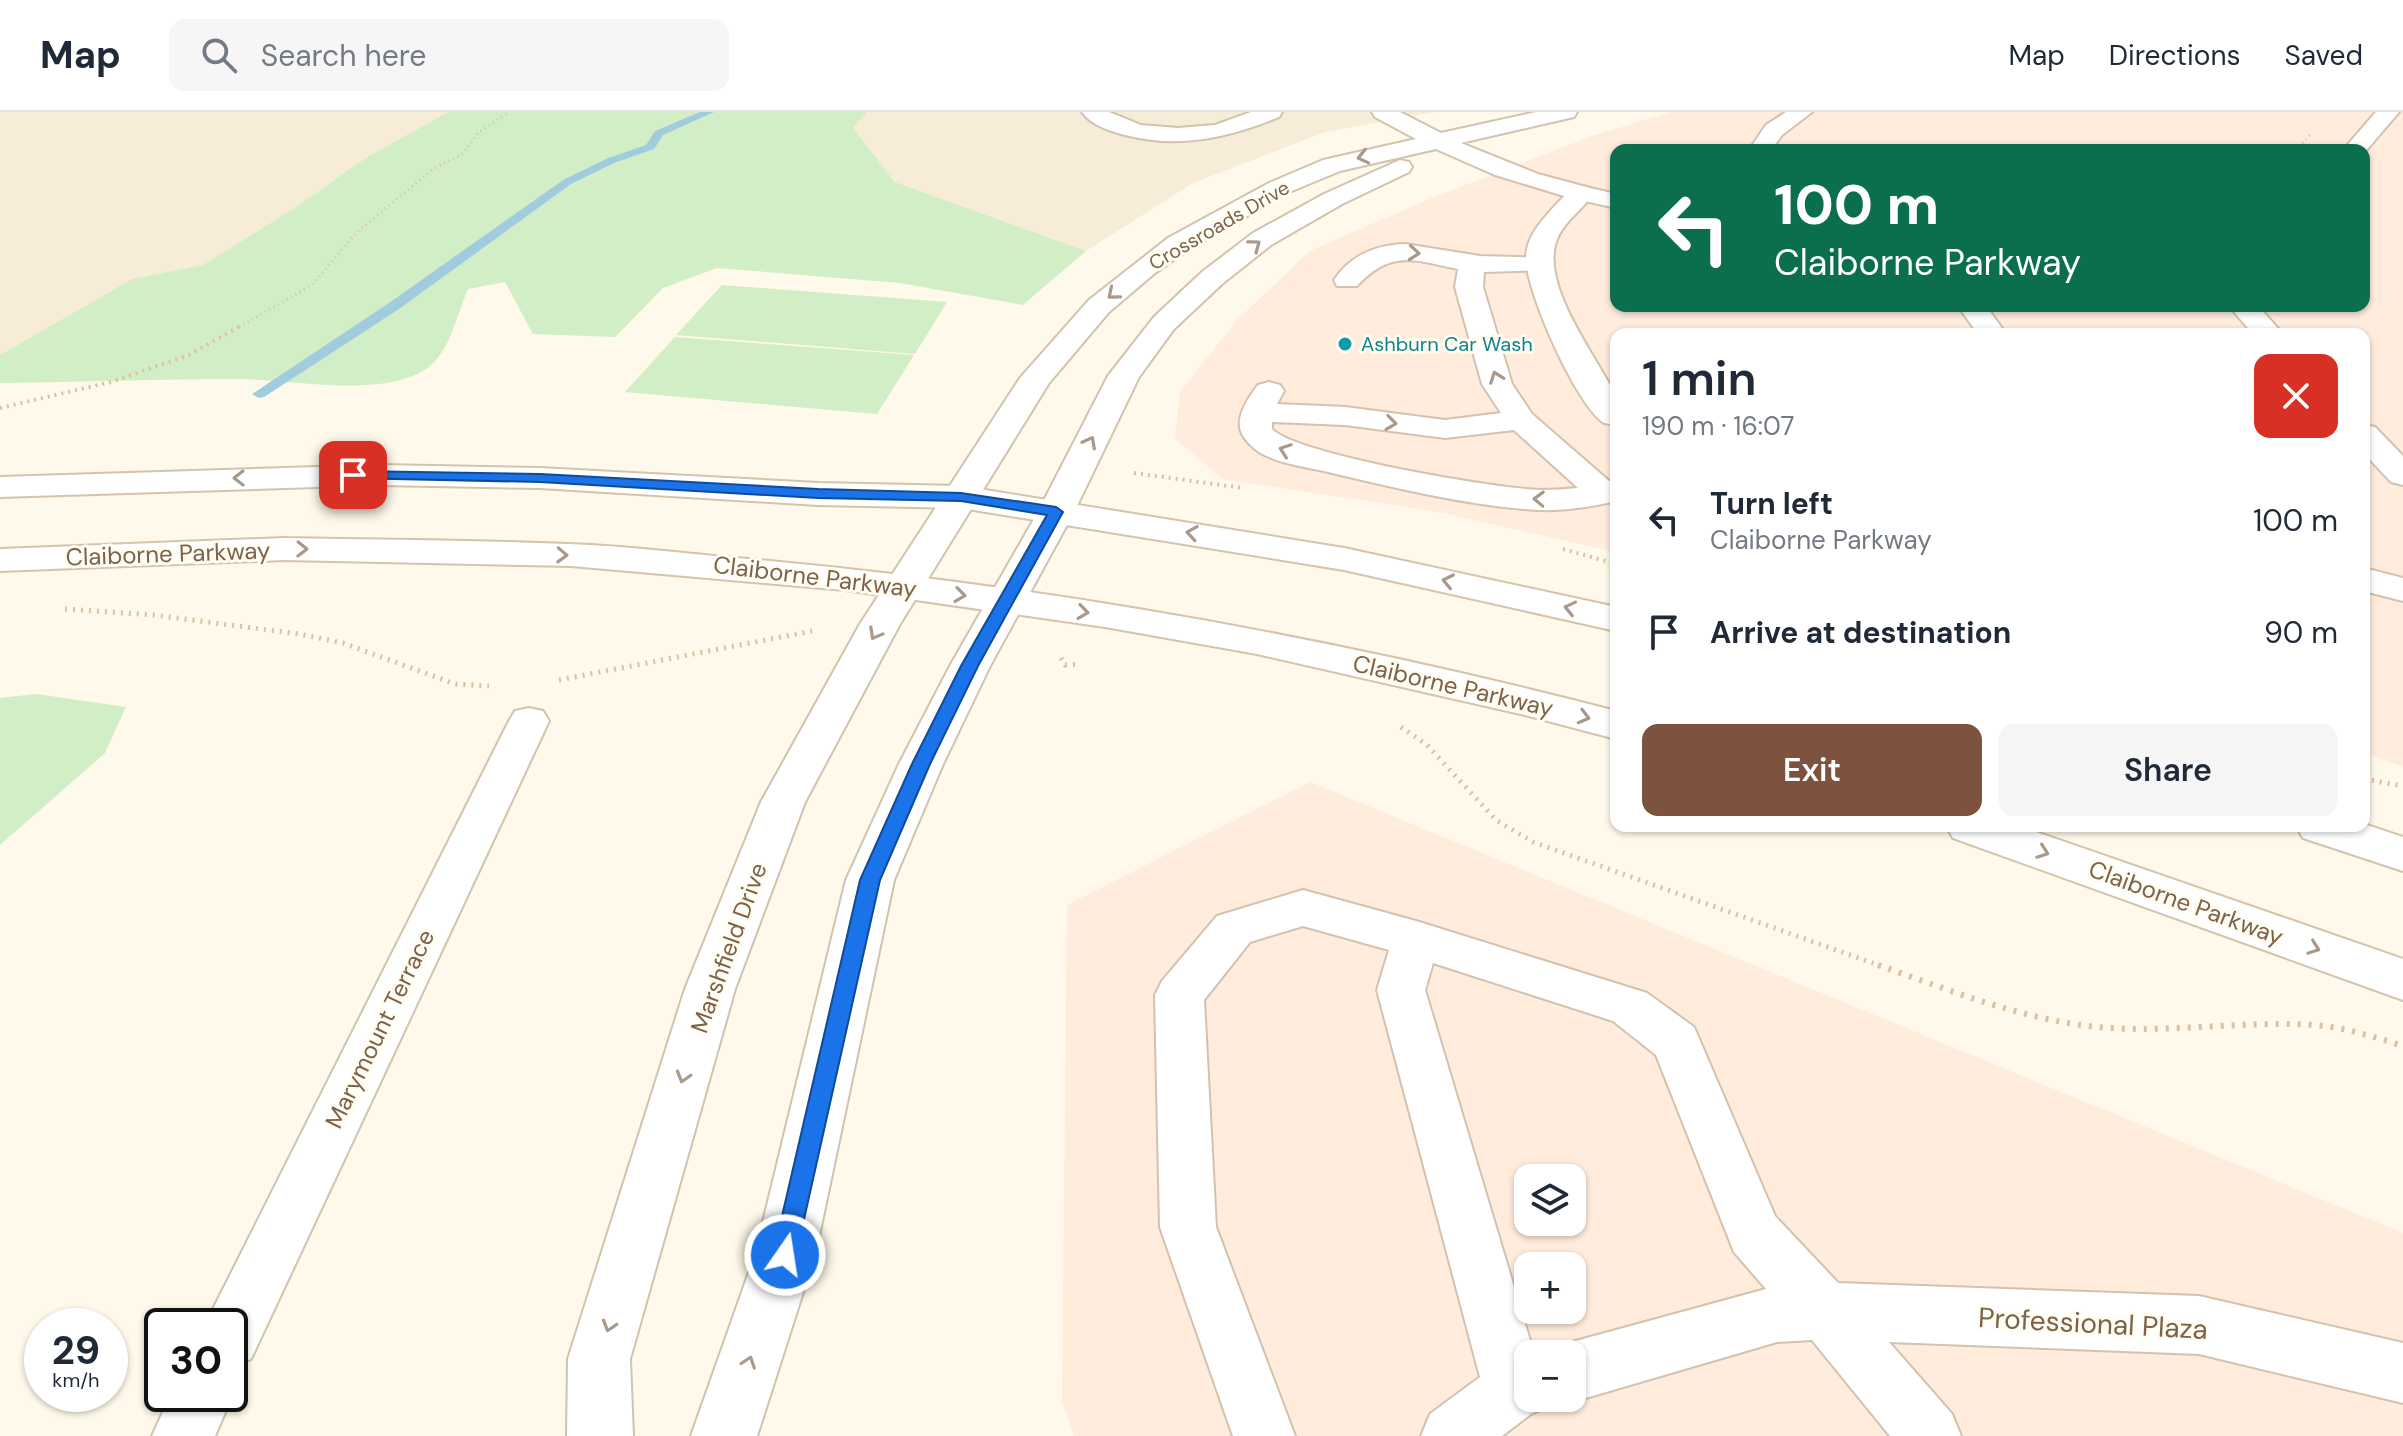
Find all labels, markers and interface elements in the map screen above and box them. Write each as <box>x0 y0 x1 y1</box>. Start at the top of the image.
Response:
search box <box>169 19 729 91</box>
text: Map <box>40 30 121 80</box>
icon: search <box>197 33 241 77</box>
text: Search here <box>261 36 426 75</box>
text: Map <box>2008 37 2065 74</box>
text: Directions <box>2109 37 2241 74</box>
text: Saved <box>2285 37 2363 74</box>
one-way arrow <box>1357 148 1371 165</box>
text: 100 m <box>1774 168 1939 241</box>
street label: Crossroads Drive <box>1144 174 1294 276</box>
icon: left <box>1642 176 1746 280</box>
text: Claiborne Parkway <box>1774 239 2081 286</box>
one-way arrow <box>1246 241 1260 255</box>
one-way arrow <box>1408 244 1421 261</box>
one-way arrow <box>1108 284 1122 299</box>
place label: Ashburn Car Wash <box>1361 331 1533 357</box>
marker: Ashburn Car Wash <box>1336 335 1354 353</box>
text: 1 min <box>1642 347 1757 410</box>
button: close <box>2254 354 2338 438</box>
one-way arrow <box>1489 371 1506 385</box>
text: 190 m · 16:07 <box>1642 409 1794 443</box>
one-way arrow <box>1384 414 1398 431</box>
one-way arrow <box>1080 435 1095 450</box>
pin <box>319 441 387 509</box>
one-way arrow <box>1279 444 1293 460</box>
icon: arrive <box>331 453 375 497</box>
one-way arrow <box>232 469 245 487</box>
text: Turn left <box>1710 484 1833 523</box>
one-way arrow <box>1532 490 1545 507</box>
icon: left <box>1642 498 1686 542</box>
text: 100 m <box>2253 501 2338 540</box>
text: Claiborne Parkway <box>1710 523 1932 557</box>
one-way arrow <box>1186 526 1199 543</box>
street label: Claiborne Parkway <box>65 534 271 573</box>
one-way arrow <box>296 540 309 558</box>
one-way arrow <box>556 547 569 564</box>
street label: Claiborne Parkway <box>712 549 918 604</box>
one-way arrow <box>1442 573 1455 590</box>
one-way arrow <box>953 586 966 603</box>
one-way arrow <box>1564 600 1578 617</box>
one-way arrow <box>1076 603 1090 620</box>
icon: arrive <box>1642 610 1686 654</box>
text: Arrive at destination <box>1710 613 2011 652</box>
text: 90 m <box>2264 613 2338 652</box>
one-way arrow <box>869 626 884 641</box>
street label: Claiborne Parkway <box>1350 647 1556 724</box>
one-way arrow <box>1576 707 1590 724</box>
button: Exit <box>1642 724 1982 816</box>
button: Share <box>1998 724 2338 816</box>
one-way arrow <box>2035 842 2049 859</box>
street label: Claiborne Parkway <box>2085 853 2288 952</box>
street label: Marshfield Drive <box>683 859 774 1037</box>
street label: Marymount Terrace <box>318 924 441 1133</box>
one-way arrow <box>2307 939 2321 955</box>
one-way arrow <box>676 1070 692 1084</box>
map controls <box>1514 1164 1586 1412</box>
button: layers <box>1514 1164 1586 1236</box>
position arrow <box>743 1213 827 1297</box>
button: + <box>1514 1252 1586 1324</box>
street label: Professional Plaza <box>1977 1299 2209 1348</box>
speed limit sign: 30 <box>144 1308 248 1412</box>
one-way arrow <box>602 1319 618 1333</box>
text: 29 <box>52 1324 100 1376</box>
button: − <box>1514 1340 1586 1412</box>
one-way arrow <box>740 1356 756 1370</box>
text: km/h <box>52 1367 100 1393</box>

